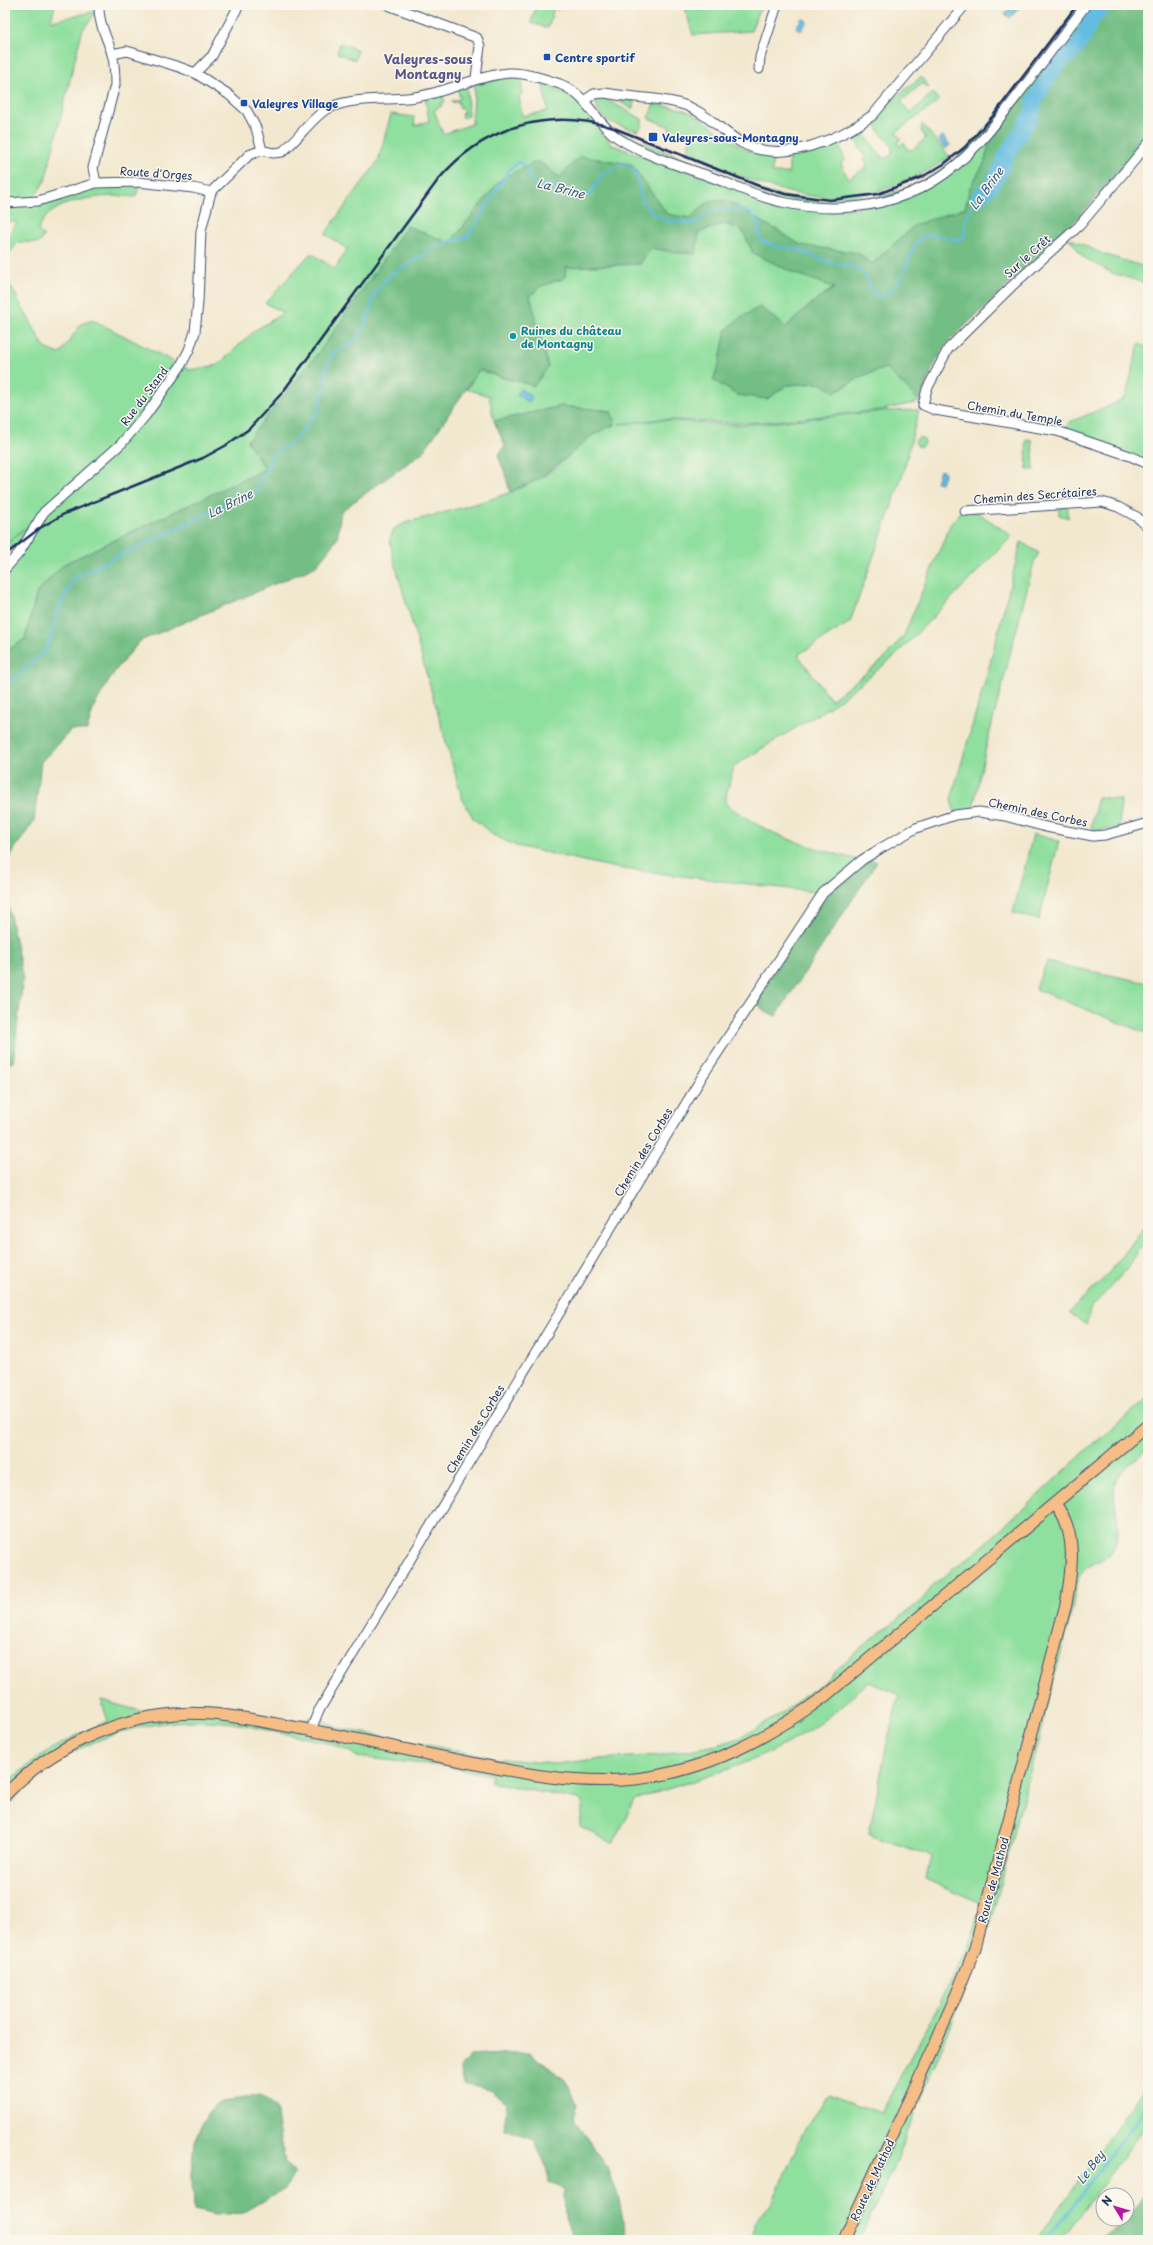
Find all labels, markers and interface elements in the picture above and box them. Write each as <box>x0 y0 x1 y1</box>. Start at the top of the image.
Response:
district label: Valeyres-sous Montagny <box>384 49 472 83</box>
place label: Centre sportif <box>555 49 635 66</box>
marker: Centre sportif <box>542 52 552 62</box>
place label: Valeyres Village <box>252 95 338 112</box>
marker: Valeyres Village <box>239 98 249 108</box>
place label: Valeyres-sous-Montagny <box>662 129 798 146</box>
marker: Valeyres-sous-Montagny <box>647 131 659 143</box>
street label: Route d'Orges <box>119 162 193 184</box>
water label: La Brine <box>964 163 1008 213</box>
water label: La Brine <box>535 173 587 203</box>
street label: Sur le Crêt <box>1000 230 1054 282</box>
place label: Ruines du château de Montagny <box>521 322 622 352</box>
marker: Ruines du château de Montagny <box>508 331 518 341</box>
street label: Rue du Stand <box>116 363 172 429</box>
street label: Chemin du Temple <box>966 396 1064 430</box>
street label: Chemin des Secrétaires <box>973 482 1097 508</box>
water label: La Brine <box>204 484 256 522</box>
street label: Chemin des Corbes <box>987 793 1089 831</box>
street label: Chemin des Corbes <box>610 1104 676 1200</box>
street label: Chemin des Corbes <box>442 1381 508 1477</box>
street label: Route de Mathod <box>973 1835 1013 1925</box>
street label: Route de Mathod <box>846 2136 898 2224</box>
water label: Le Bey <box>1071 2146 1109 2187</box>
north arrow <box>1095 2187 1135 2227</box>
text: N <box>1097 2192 1116 2209</box>

